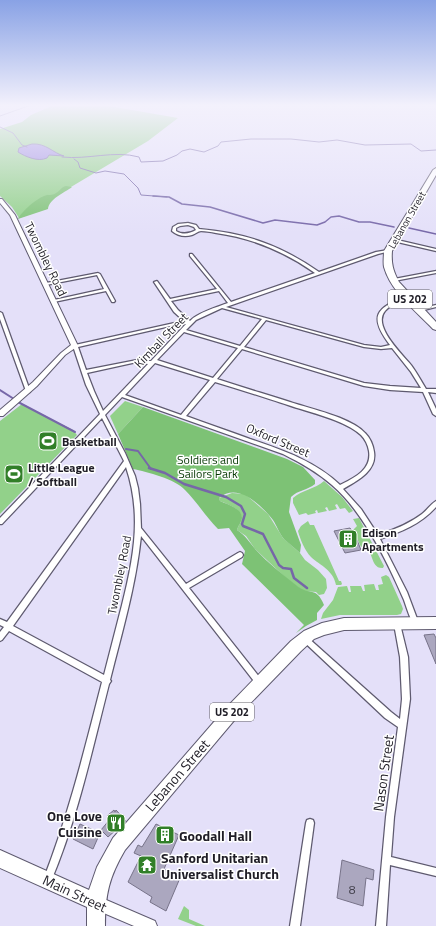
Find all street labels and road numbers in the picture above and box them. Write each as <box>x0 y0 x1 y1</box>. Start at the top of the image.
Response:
street label: Lebanon Street <box>384 188 430 251</box>
street label: Twombley Road <box>20 219 72 299</box>
road number: US 202 <box>388 290 432 308</box>
street label: Kimball Street <box>130 307 193 372</box>
street label: Oxford Street <box>243 418 313 462</box>
street label: Twombley Road <box>102 534 136 616</box>
road number: US 202 <box>210 703 254 721</box>
street label: Nason Street <box>367 733 399 813</box>
street label: Lebanon Street <box>140 734 214 816</box>
street label: Main Street <box>40 869 111 917</box>

